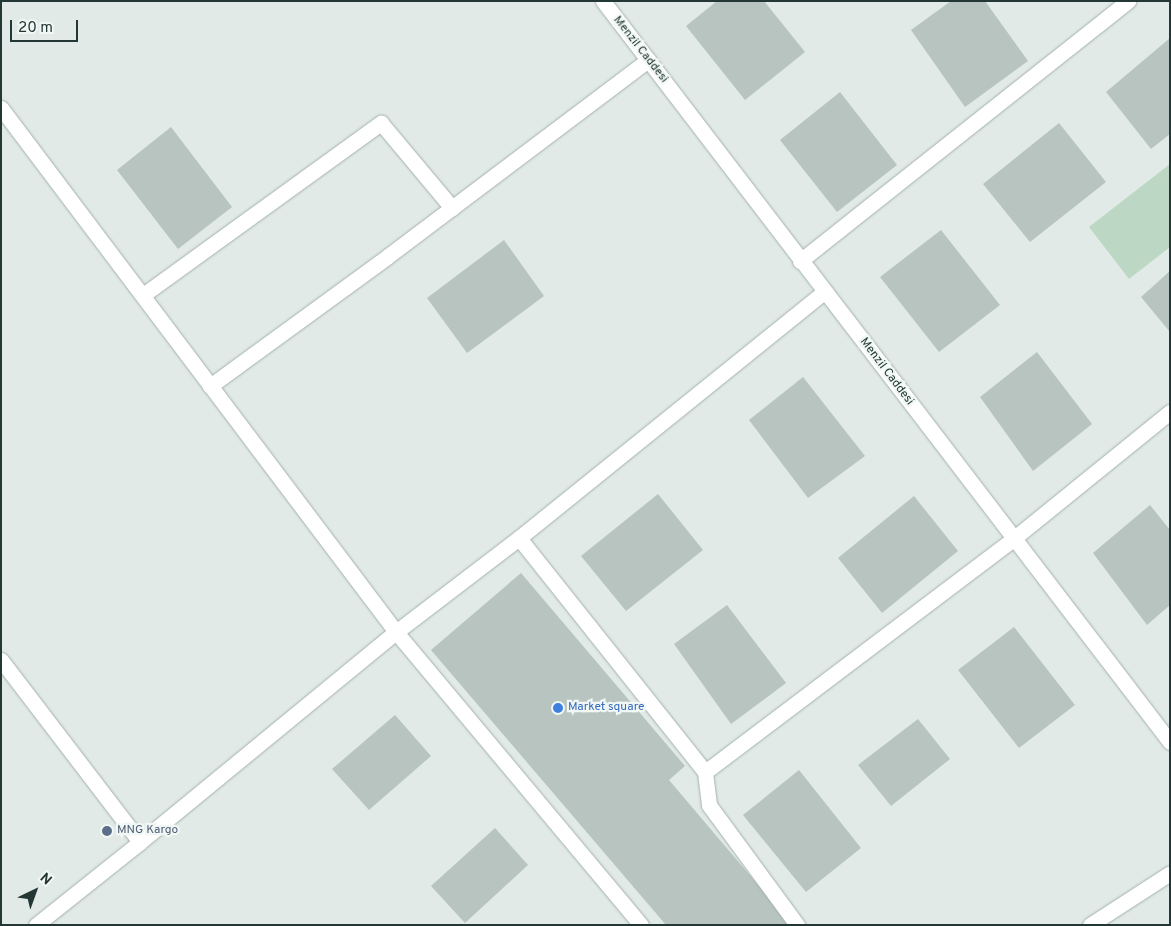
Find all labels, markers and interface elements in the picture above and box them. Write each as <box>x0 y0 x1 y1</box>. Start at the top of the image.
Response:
scale bar <box>12 10 80 42</box>
street label: Menzil Caddesi <box>609 14 671 86</box>
text: 20 m <box>18 19 53 38</box>
street label: Menzil Caddesi <box>856 335 916 409</box>
place label: Market square <box>568 701 644 715</box>
marker: Market square <box>552 702 564 714</box>
place label: MNG Kargo <box>117 824 178 838</box>
marker: MNG Kargo <box>101 825 113 837</box>
north arrow <box>10 866 60 916</box>
text: N <box>36 870 55 889</box>

